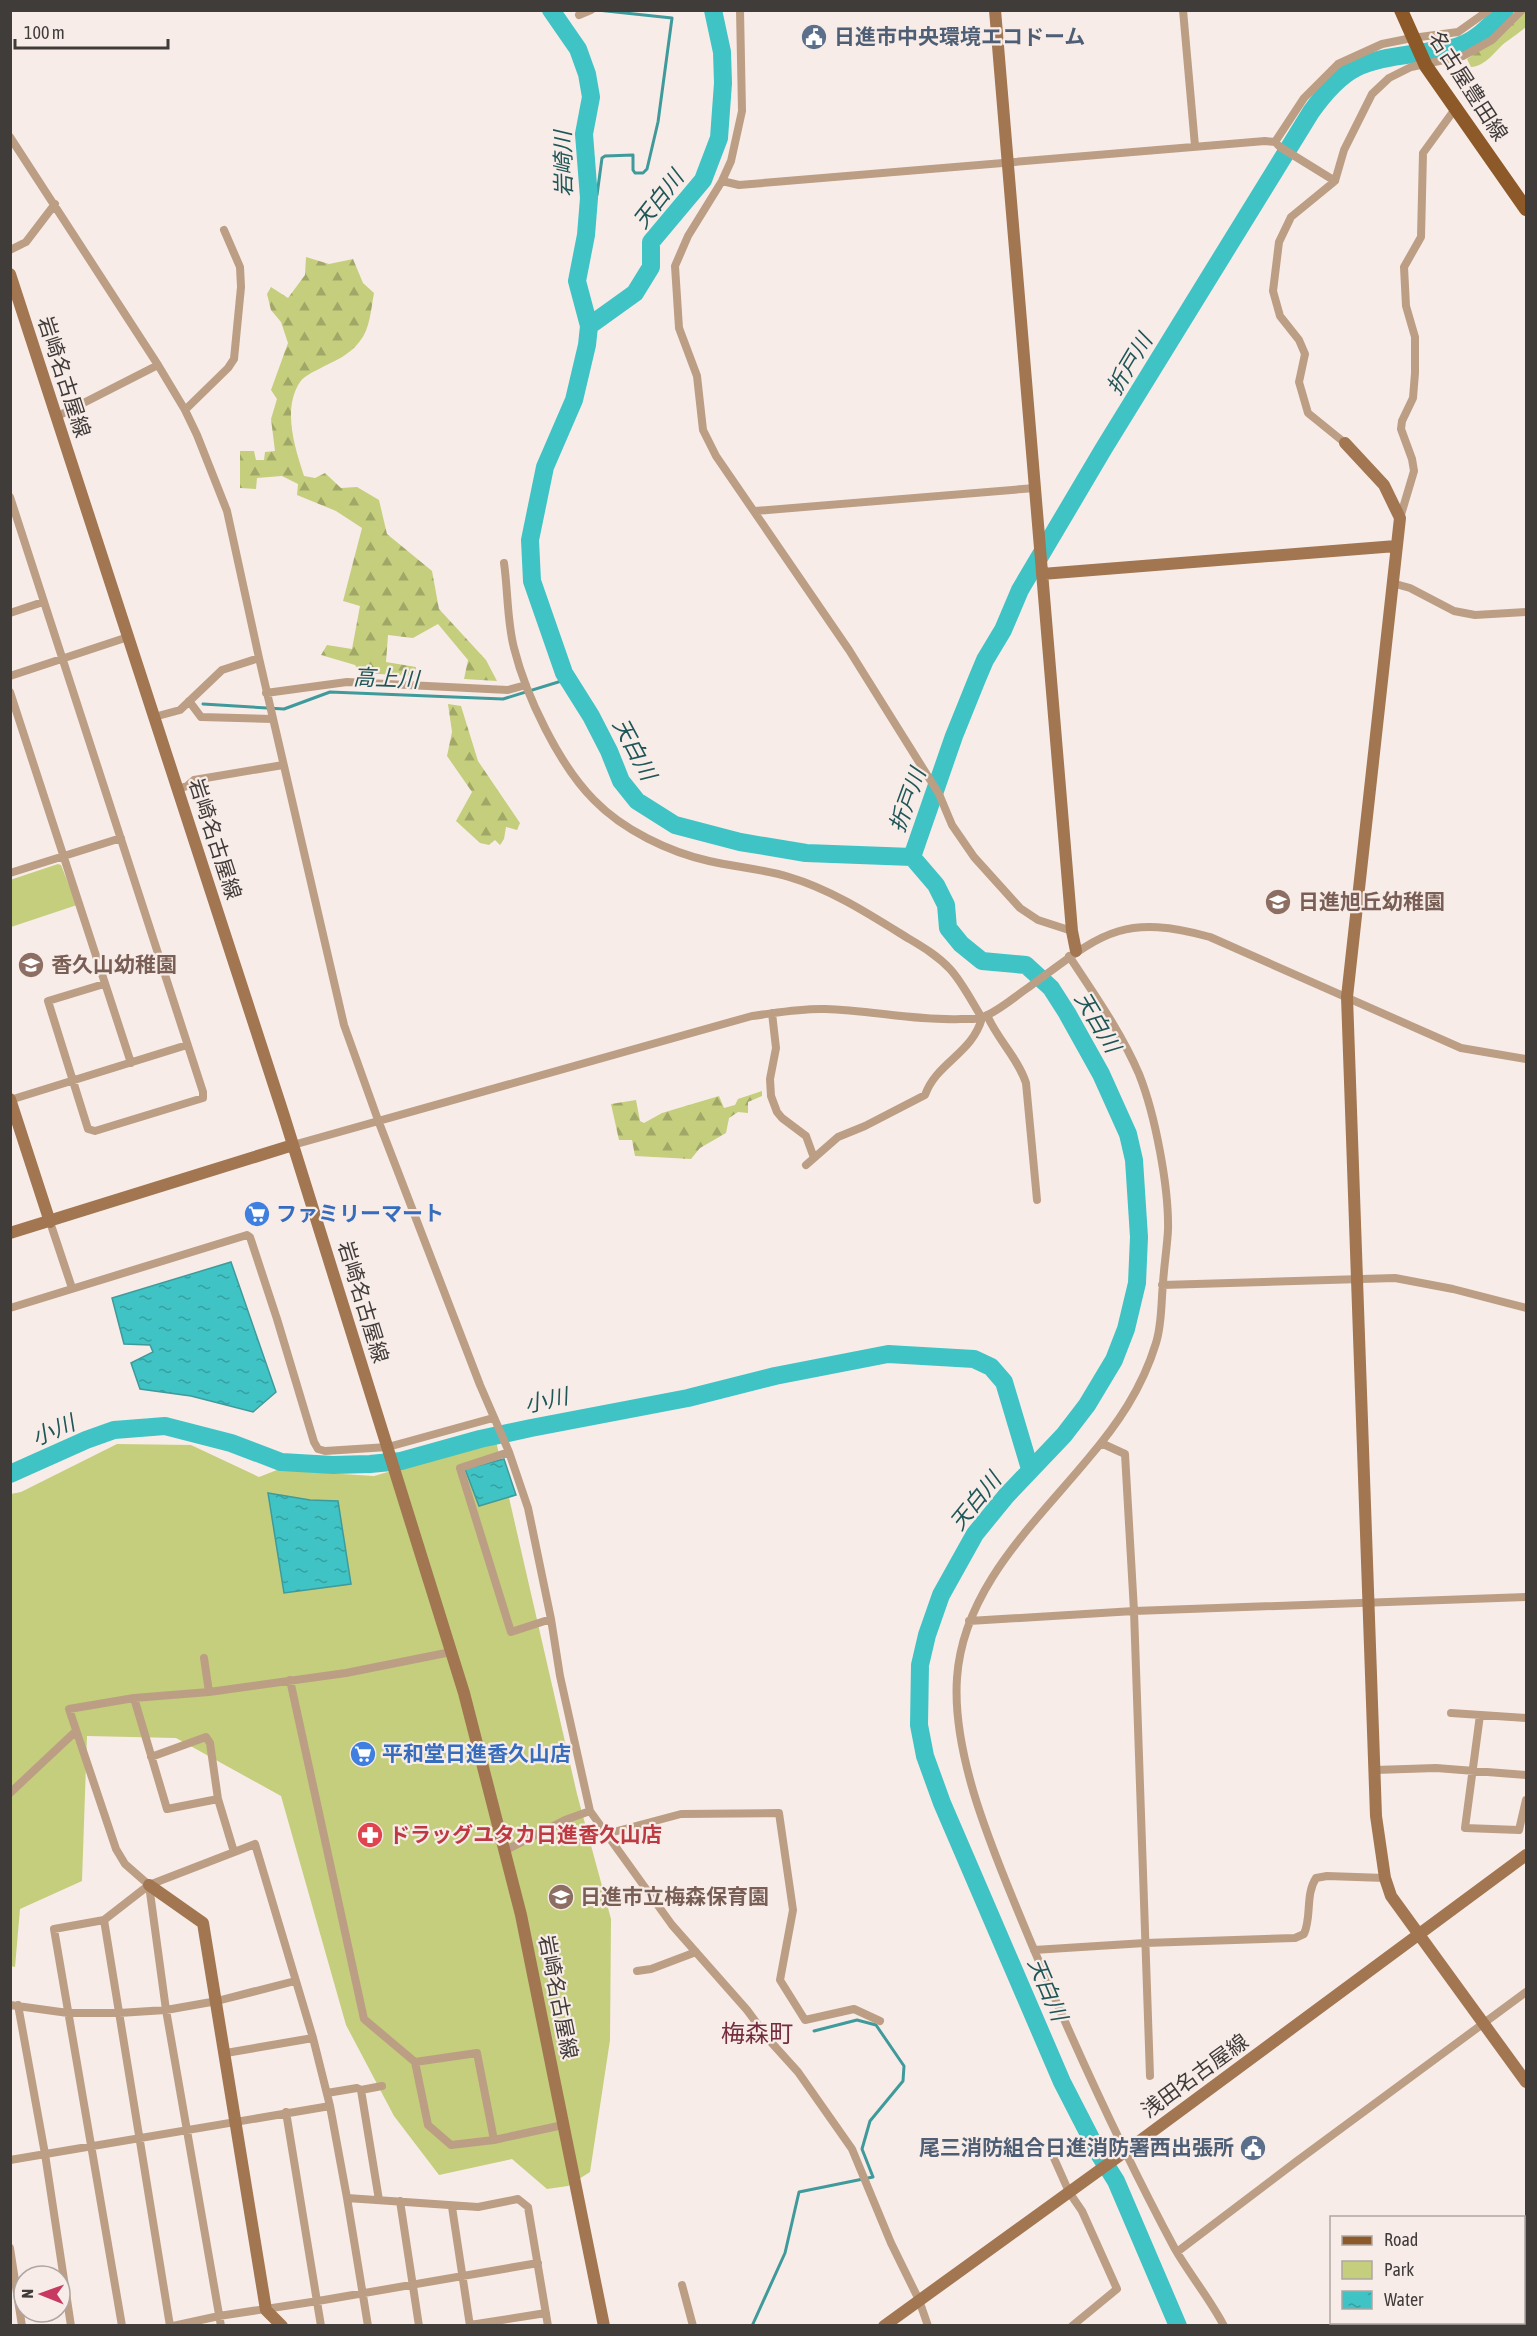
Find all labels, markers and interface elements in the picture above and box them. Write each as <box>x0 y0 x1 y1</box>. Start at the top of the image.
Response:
scale bar <box>15 12 168 50</box>
text: 100 m <box>24 22 65 43</box>
public building icon: 日進市中央環境エコドーム <box>799 22 829 52</box>
place label: 日進市中央環境エコドーム <box>834 24 1085 48</box>
street label: 名古屋豊田線 <box>1424 26 1513 145</box>
water label: 岩崎川 <box>549 129 577 197</box>
water label: 天白川 <box>627 163 690 233</box>
street label: 岩崎名古屋線 <box>34 313 96 440</box>
water label: 折戸川 <box>1101 327 1158 399</box>
water label: 高上川 <box>353 664 421 692</box>
water label: 天白川 <box>608 714 663 786</box>
water label: 折戸川 <box>883 763 931 835</box>
street label: 岩崎名古屋線 <box>185 775 247 902</box>
school or university icon: 日進旭丘幼稚園 <box>1263 887 1293 917</box>
place label: 日進旭丘幼稚園 <box>1298 889 1445 913</box>
school or university icon: 香久山幼稚園 <box>16 950 46 980</box>
place label: 香久山幼稚園 <box>51 952 177 976</box>
water label: 天白川 <box>1070 987 1127 1059</box>
supermarket icon: ファミリーマート <box>242 1199 272 1229</box>
place label: ファミリーマート <box>276 1201 444 1225</box>
street label: 岩崎名古屋線 <box>334 1238 394 1365</box>
water label: 小川 <box>522 1382 572 1417</box>
water label: 小川 <box>28 1409 80 1451</box>
water label: 天白川 <box>944 1466 1007 1535</box>
supermarket icon: 平和堂日進香久山店 <box>348 1739 378 1769</box>
place label: 平和堂日進香久山店 <box>382 1741 571 1765</box>
pharmacy icon: ドラッグユタカ日進香久山店 <box>355 1820 385 1850</box>
place label: ドラッグユタカ日進香久山店 <box>389 1822 662 1846</box>
school or university icon: 日進市立梅森保育園 <box>546 1882 576 1912</box>
place label: 日進市立梅森保育園 <box>580 1884 769 1908</box>
street label: 岩崎名古屋線 <box>535 1933 583 2061</box>
water label: 天白川 <box>1023 1954 1074 2026</box>
district label: 梅森町 <box>721 2020 793 2047</box>
street label: 浅田名古屋線 <box>1136 2028 1252 2122</box>
public building icon: 尾三消防組合日進消防署西出張所 <box>1238 2133 1268 2163</box>
place label: 尾三消防組合日進消防署西出張所 <box>919 2135 1234 2159</box>
legend <box>1330 2216 1525 2324</box>
text: Road <box>1384 2229 1418 2250</box>
text: Park <box>1384 2259 1414 2280</box>
north arrow <box>12 2264 72 2324</box>
text: N <box>18 2289 36 2299</box>
text: Water <box>1384 2289 1424 2310</box>

